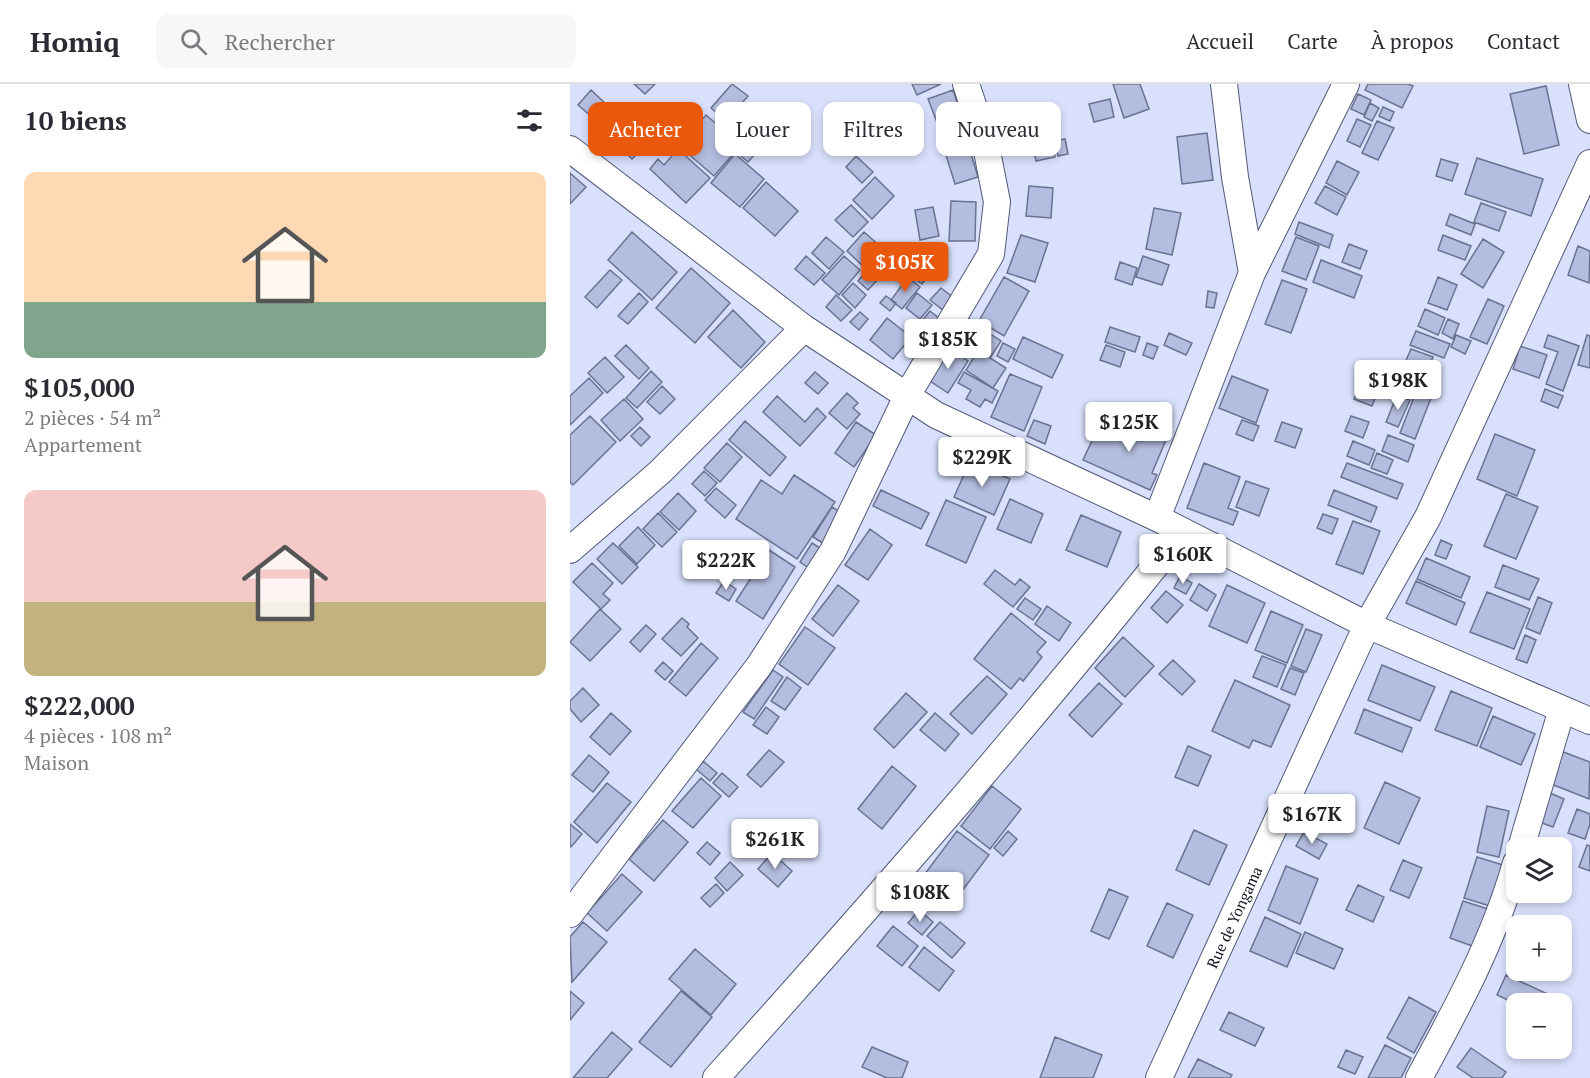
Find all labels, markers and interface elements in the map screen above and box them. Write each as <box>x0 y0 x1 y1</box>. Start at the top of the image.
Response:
search box <box>156 14 576 68</box>
text: Homiq <box>30 23 120 60</box>
icon: search <box>177 25 210 58</box>
text: Rechercher <box>225 27 335 56</box>
text: Accueil <box>1186 27 1254 55</box>
text: Carte <box>1287 27 1338 55</box>
text: À propos <box>1371 27 1454 55</box>
text: Contact <box>1487 27 1560 55</box>
chip: Acheter <box>588 102 703 156</box>
chip: Louer <box>715 102 811 156</box>
chip: Filtres <box>823 102 924 156</box>
chip: Nouveau <box>936 102 1061 156</box>
text: 10 biens <box>24 103 127 137</box>
icon: filters <box>513 104 546 137</box>
icon: home <box>231 211 339 319</box>
pin: $105K <box>863 242 947 293</box>
text: $105K <box>875 248 935 275</box>
pin: $185K <box>906 319 990 370</box>
text: $185K <box>918 325 978 352</box>
pin: $198K <box>1356 360 1440 411</box>
text: $198K <box>1368 366 1428 393</box>
text: $105,000 <box>24 370 135 404</box>
pin: $125K <box>1087 402 1171 453</box>
text: 2 pièces · 54 m² <box>24 404 161 431</box>
text: $125K <box>1099 408 1159 435</box>
text: Appartement <box>24 431 142 458</box>
pin: $229K <box>940 437 1024 488</box>
text: $229K <box>952 443 1012 470</box>
icon: home <box>231 529 339 637</box>
pin: $160K <box>1141 534 1225 585</box>
pin: $222K <box>684 540 768 591</box>
text: $160K <box>1153 540 1213 567</box>
text: $222K <box>696 546 756 573</box>
text: $222,000 <box>24 688 135 722</box>
text: 4 pièces · 108 m² <box>24 722 172 749</box>
text: Maison <box>24 749 89 776</box>
pin: $167K <box>1270 794 1354 845</box>
text: $167K <box>1282 800 1342 827</box>
pin: $261K <box>733 819 817 870</box>
text: $261K <box>745 825 805 852</box>
map controls <box>1506 837 1572 1059</box>
button: layers <box>1506 837 1572 903</box>
street label: Rue de Yongama <box>1202 862 1267 971</box>
pin: $108K <box>878 872 962 923</box>
text: $108K <box>890 878 950 905</box>
button: + <box>1506 915 1572 981</box>
button: − <box>1506 993 1572 1059</box>

